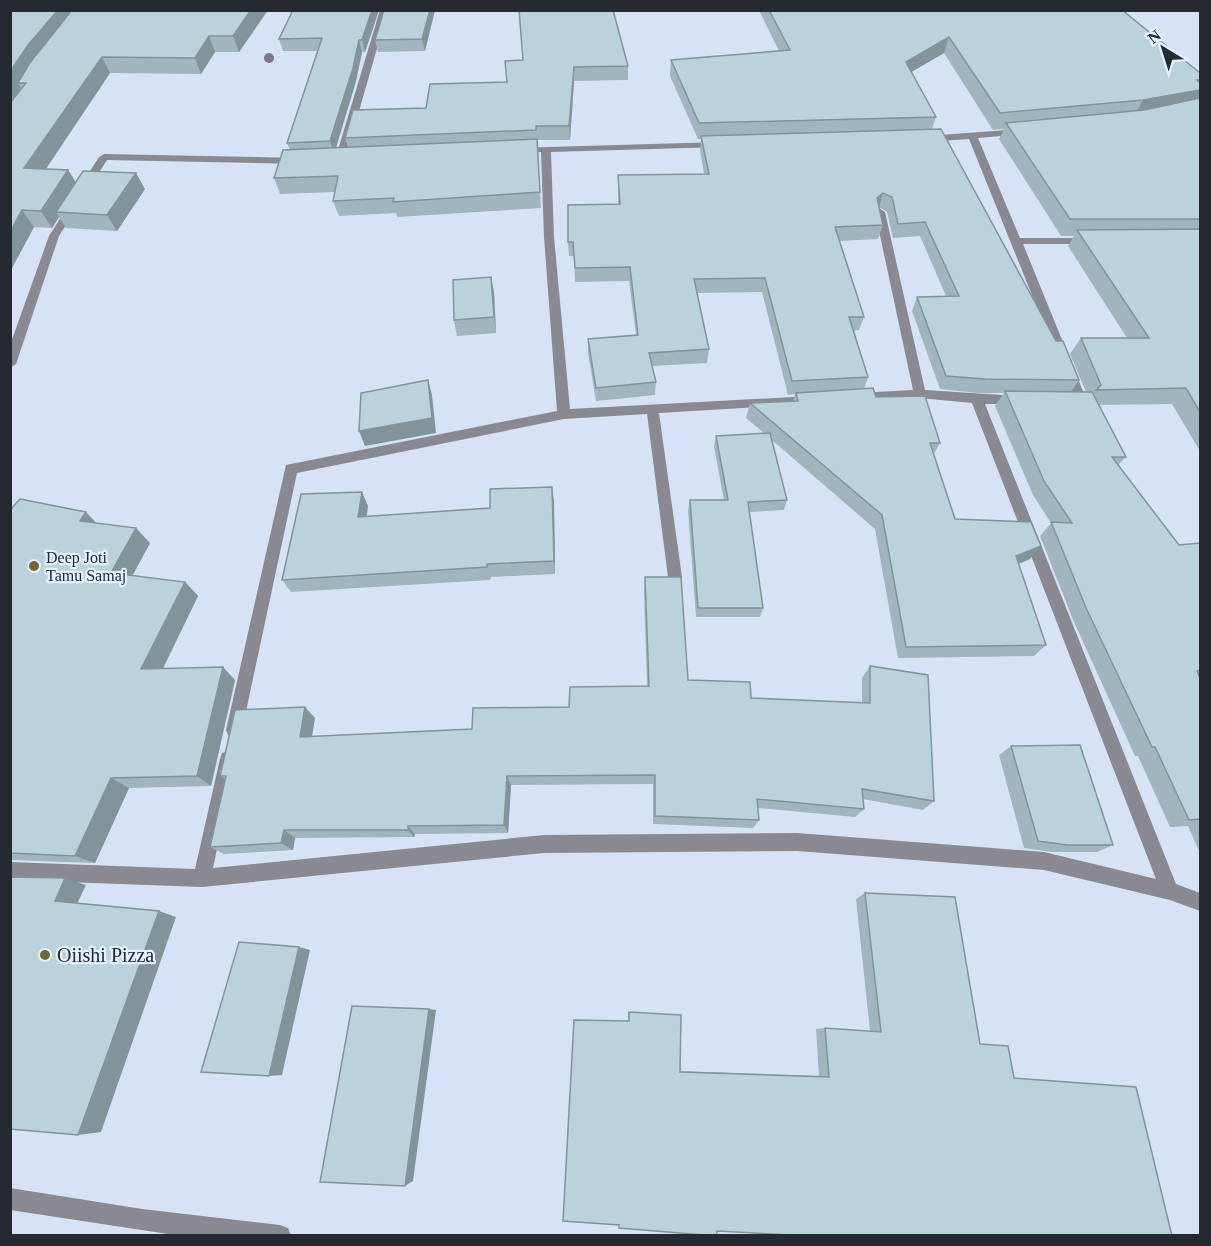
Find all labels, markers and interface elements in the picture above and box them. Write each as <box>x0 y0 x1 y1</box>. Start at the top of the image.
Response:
north arrow <box>1133 18 1193 78</box>
text: N <box>1144 26 1164 47</box>
place label: Deep Joti Tamu Samaj <box>46 549 126 585</box>
marker: Deep Joti Tamu Samaj <box>27 559 41 573</box>
place label: Oiishi Pizza <box>57 944 154 966</box>
marker: Oiishi Pizza <box>38 948 52 962</box>

